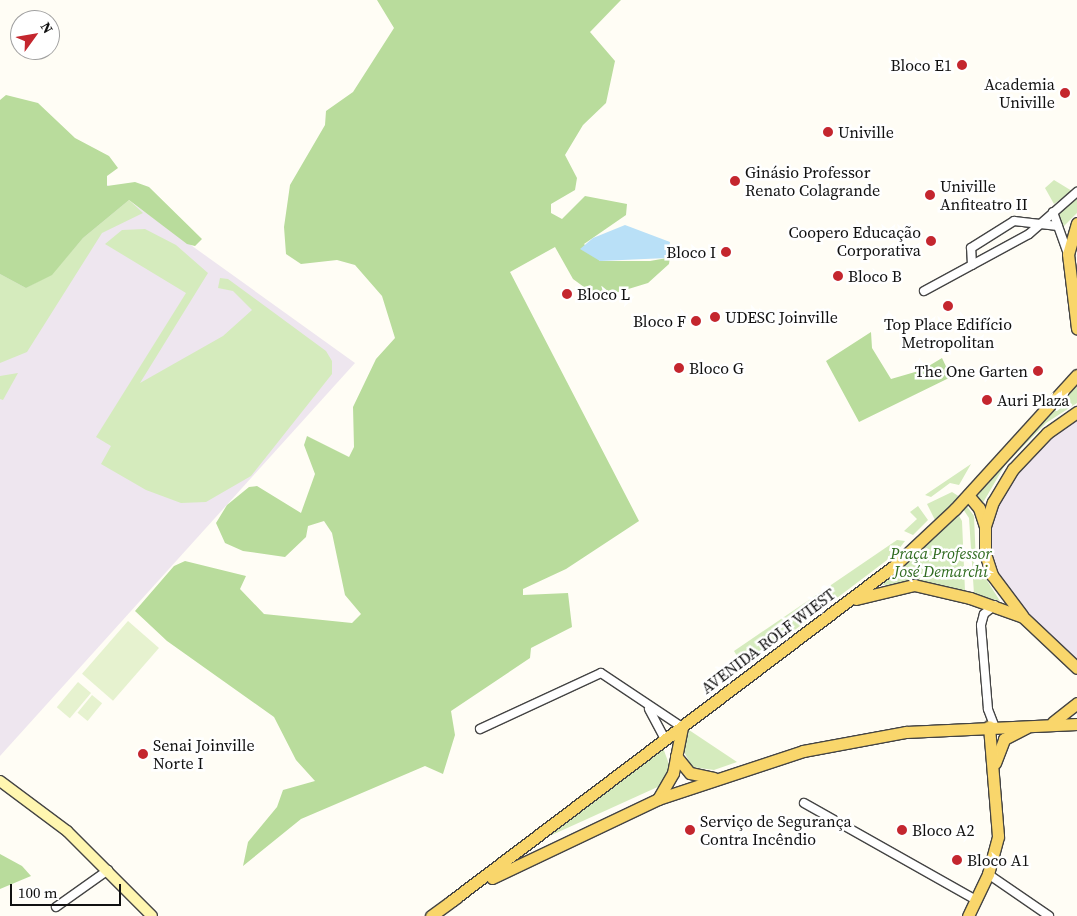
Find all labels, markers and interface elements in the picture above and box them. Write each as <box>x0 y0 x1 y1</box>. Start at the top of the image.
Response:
north arrow <box>10 10 60 60</box>
text: N <box>36 18 58 37</box>
place label: Bloco E1 <box>891 55 952 75</box>
marker: Bloco E1 <box>956 59 968 71</box>
place label: Academia Univille <box>984 74 1055 112</box>
marker: Academia Univille <box>1059 87 1071 99</box>
place label: Univille <box>838 122 894 142</box>
marker: Univille <box>822 126 834 138</box>
place label: Ginásio Professor Renato Colagrande <box>745 162 880 200</box>
marker: Ginásio Professor Renato Colagrande <box>729 175 741 187</box>
place label: Univille Anfiteatro II <box>940 176 1028 214</box>
marker: Univille Anfiteatro II <box>924 189 936 201</box>
place label: Coopero Educação Corporativa <box>788 222 921 260</box>
marker: Coopero Educação Corporativa <box>925 235 937 247</box>
place label: Bloco I <box>666 242 716 262</box>
marker: Bloco I <box>720 246 732 258</box>
place label: Bloco B <box>848 266 902 286</box>
marker: Bloco B <box>832 270 844 282</box>
place label: Bloco L <box>577 284 630 304</box>
marker: Bloco L <box>561 288 573 300</box>
marker: Top Place Edifício Metropolitan <box>942 300 954 312</box>
place label: UDESC Joinville <box>725 307 838 327</box>
place label: Bloco F <box>633 311 686 331</box>
marker: UDESC Joinville <box>709 311 721 323</box>
place label: Top Place Edifício Metropolitan <box>884 314 1012 352</box>
marker: Bloco F <box>690 315 702 327</box>
place label: Bloco G <box>689 358 744 378</box>
place label: The One Garten <box>915 361 1028 381</box>
marker: Bloco G <box>673 362 685 374</box>
marker: The One Garten <box>1032 365 1044 377</box>
place label: Auri Plaza <box>997 390 1069 410</box>
marker: Auri Plaza <box>981 394 993 406</box>
park label: Praça Professor José Demarchi <box>890 543 992 581</box>
street label: AVENIDA ROLF WIEST <box>697 584 839 698</box>
place label: Senai Joinville Norte I <box>153 735 255 773</box>
marker: Senai Joinville Norte I <box>137 748 149 760</box>
place label: Serviço de Segurança Contra Incêndio <box>700 811 852 849</box>
place label: Bloco A2 <box>912 820 974 840</box>
marker: Serviço de Segurança Contra Incêndio <box>684 824 696 836</box>
marker: Bloco A2 <box>896 824 908 836</box>
place label: Bloco A1 <box>967 850 1029 870</box>
marker: Bloco A1 <box>951 854 963 866</box>
scale bar <box>12 874 124 906</box>
text: 100 m <box>18 882 58 903</box>

